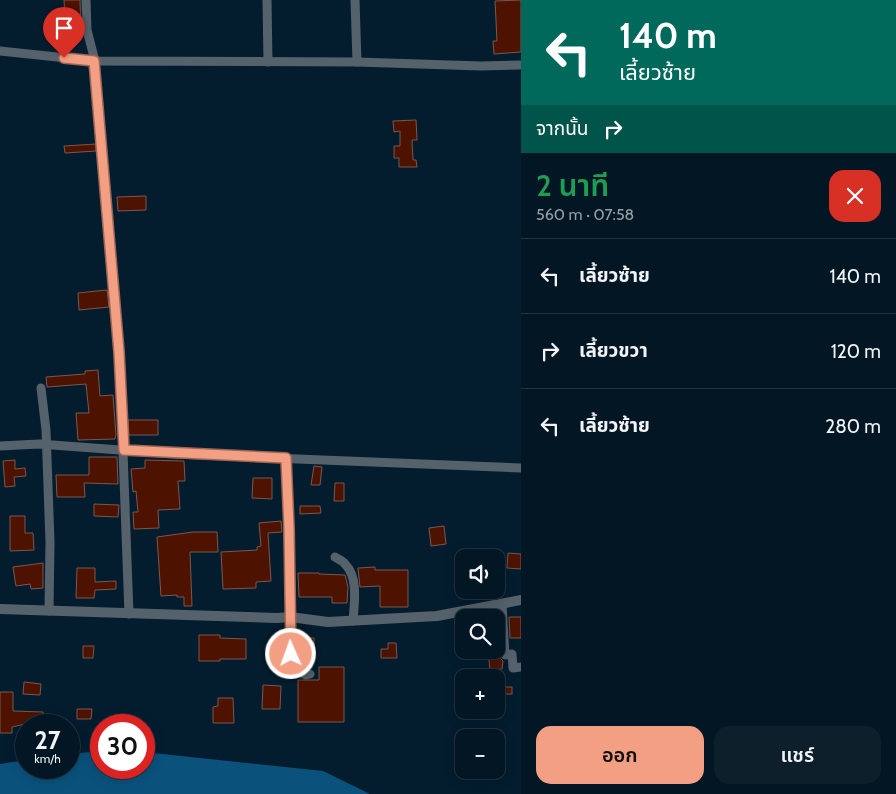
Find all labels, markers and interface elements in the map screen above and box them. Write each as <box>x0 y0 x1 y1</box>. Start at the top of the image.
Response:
pin <box>43 7 85 58</box>
icon: arrive <box>50 14 78 42</box>
text: 140 m <box>619 14 717 57</box>
icon: left <box>536 20 601 85</box>
text: เลี้ยวซ้าย <box>619 59 696 86</box>
icon: right <box>599 115 627 143</box>
text: จากนั้น <box>536 117 589 140</box>
text: 2 นาที <box>536 167 609 204</box>
button: close <box>829 170 881 222</box>
text: 560 m · 07:58 <box>536 205 634 224</box>
icon: left <box>536 262 564 290</box>
text: เลี้ยวซ้าย <box>579 264 650 287</box>
text: 140 m <box>830 265 881 288</box>
icon: right <box>536 337 564 365</box>
text: เลี้ยวขวา <box>579 339 648 362</box>
text: 120 m <box>831 340 881 363</box>
icon: left <box>536 412 564 440</box>
text: เลี้ยวซ้าย <box>579 414 650 437</box>
text: 280 m <box>825 415 881 438</box>
map controls <box>455 549 505 779</box>
button: sound <box>455 549 505 599</box>
button: search <box>455 609 505 659</box>
position arrow <box>264 627 316 679</box>
button: + <box>455 669 505 719</box>
speed limit sign: 30 <box>90 714 155 779</box>
text: 27 <box>35 725 60 755</box>
button: ออก <box>536 726 704 784</box>
button: แชร์ <box>714 726 881 784</box>
button: − <box>455 729 505 779</box>
text: km/h <box>34 751 61 766</box>

